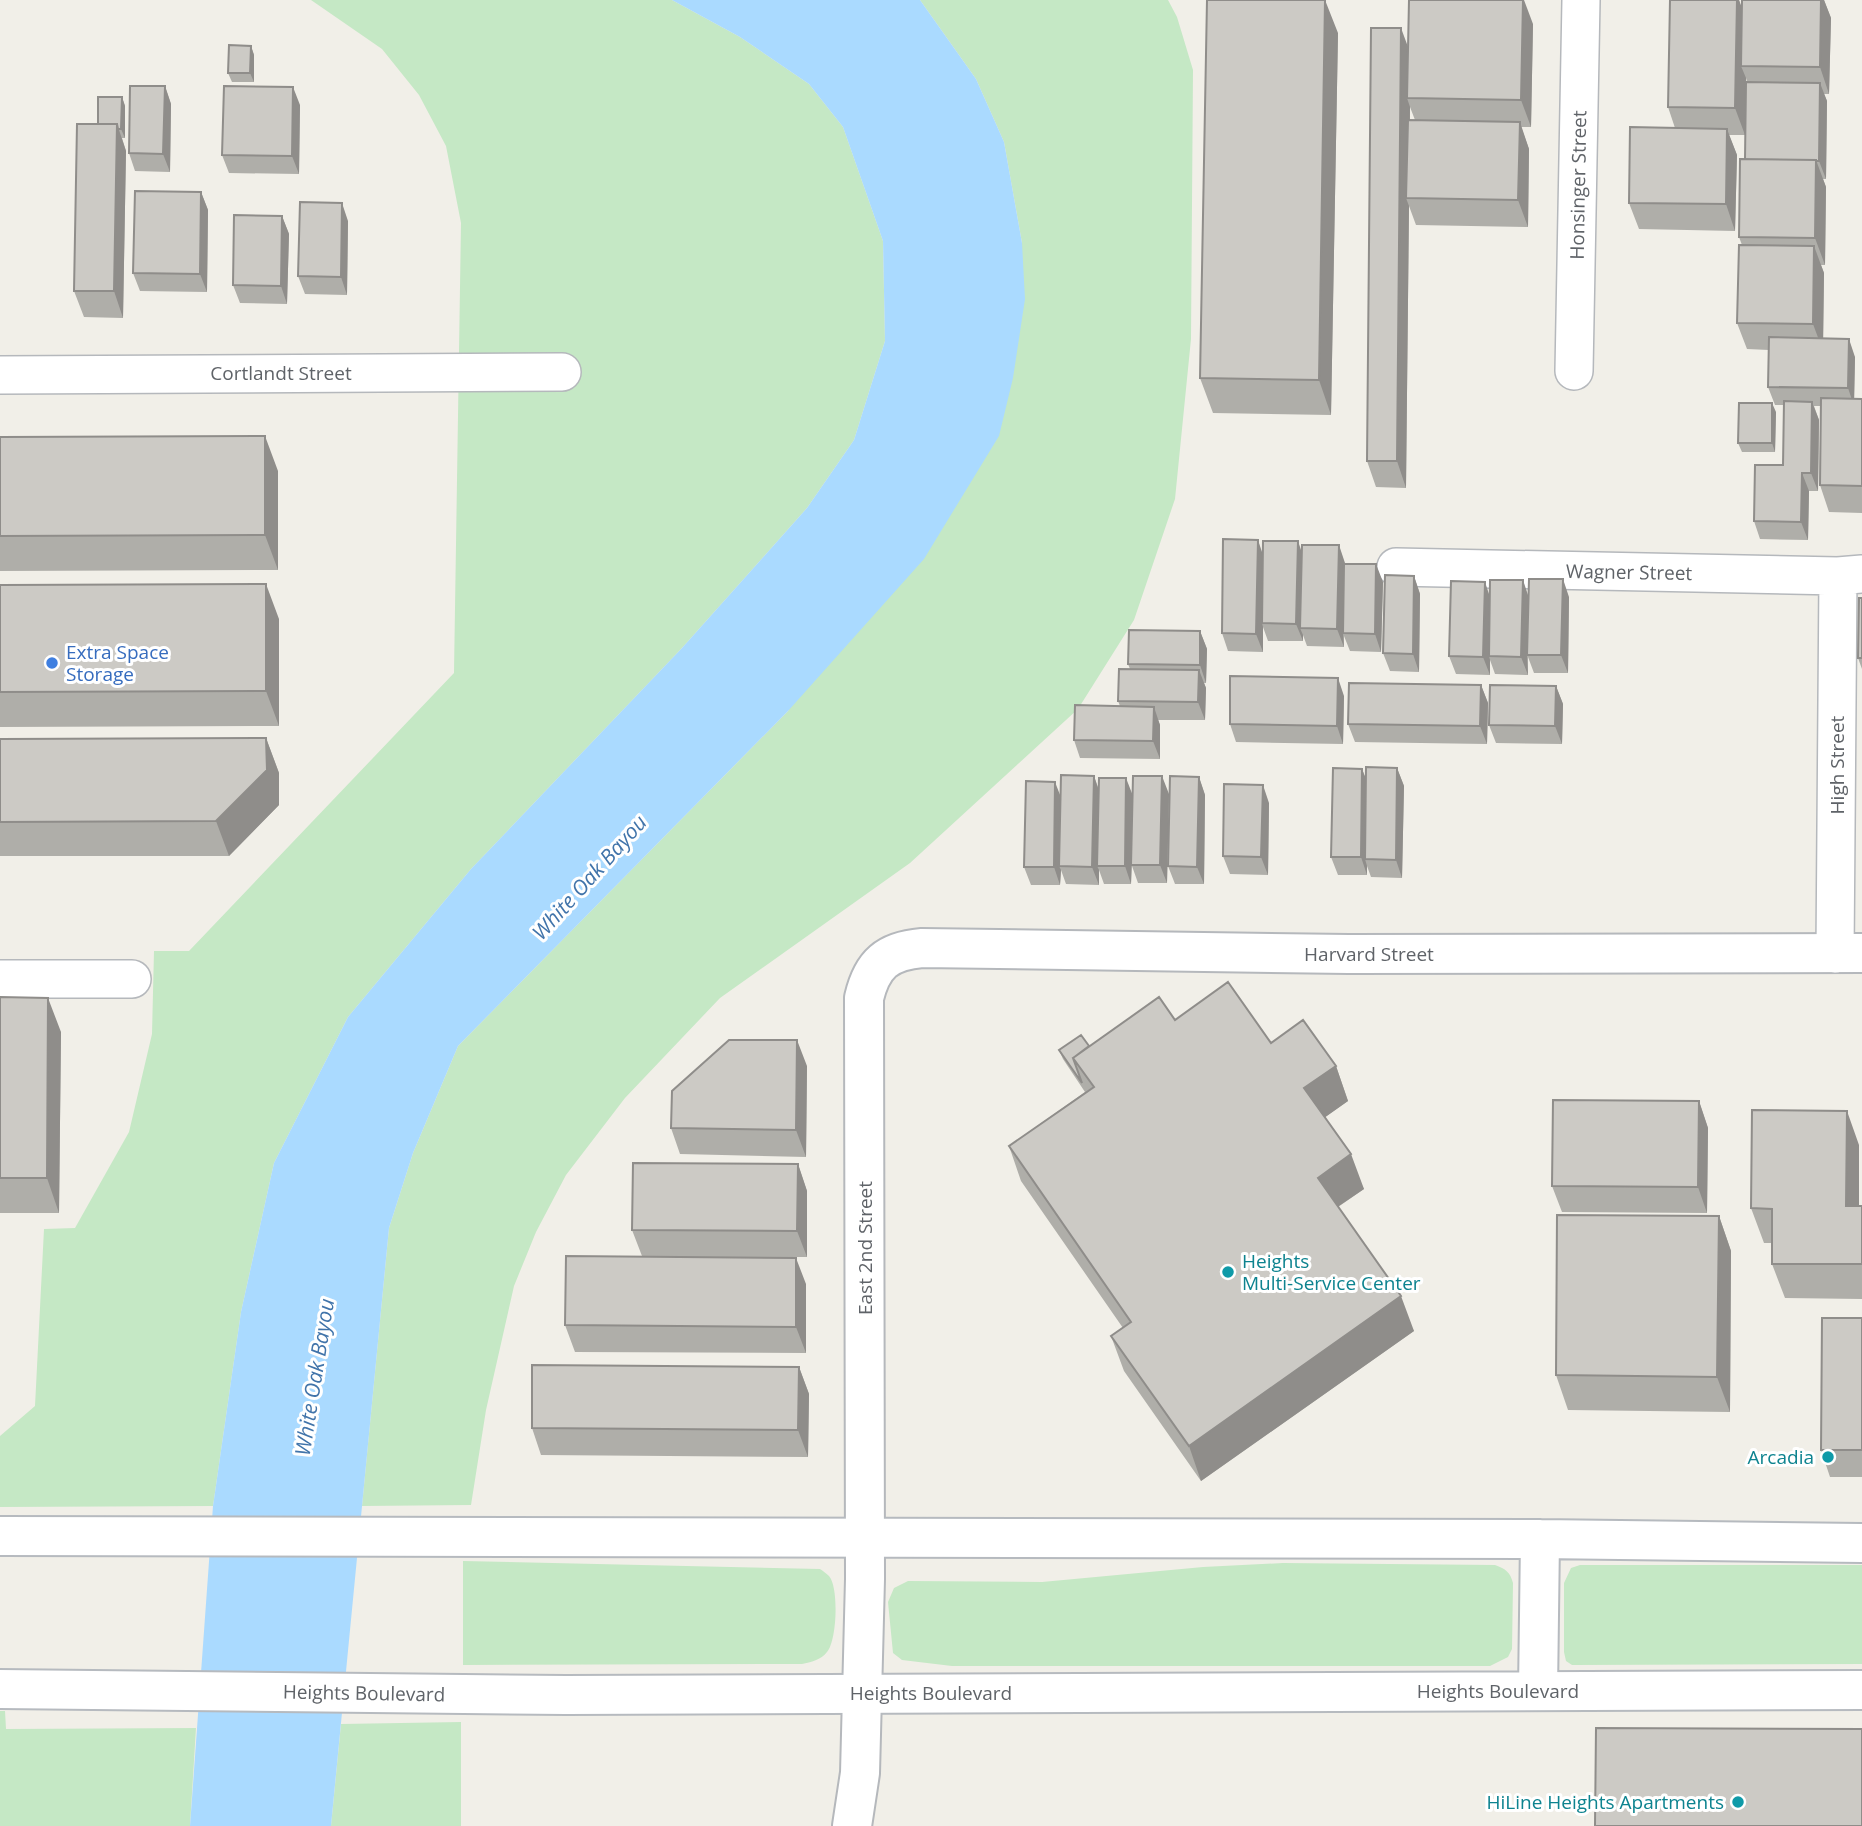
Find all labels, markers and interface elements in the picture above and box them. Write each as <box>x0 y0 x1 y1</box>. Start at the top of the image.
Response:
street label: Honsinger Street <box>1564 110 1592 260</box>
street label: Cortlandt Street <box>210 360 352 386</box>
street label: Wagner Street <box>1566 558 1693 586</box>
place label: Extra Space Storage <box>66 639 169 687</box>
marker: Extra Space Storage <box>44 655 60 671</box>
street label: High Street <box>1824 715 1850 814</box>
water label: White Oak Bayou <box>525 809 653 945</box>
street label: Harvard Street <box>1304 941 1434 967</box>
street label: East 2nd Street <box>852 1181 878 1315</box>
place label: Heights Multi-Service Center <box>1242 1248 1421 1296</box>
marker: Heights Multi-Service Center <box>1220 1264 1236 1280</box>
water label: White Oak Bayou <box>288 1296 340 1458</box>
place label: Arcadia <box>1748 1444 1814 1470</box>
marker: Arcadia <box>1820 1449 1836 1465</box>
street label: Heights Boulevard <box>1417 1678 1579 1704</box>
street label: Heights Boulevard <box>283 1679 445 1707</box>
street label: Heights Boulevard <box>850 1680 1012 1706</box>
place label: HiLine Heights Apartments <box>1487 1789 1724 1815</box>
marker: HiLine Heights Apartments <box>1730 1794 1746 1810</box>

